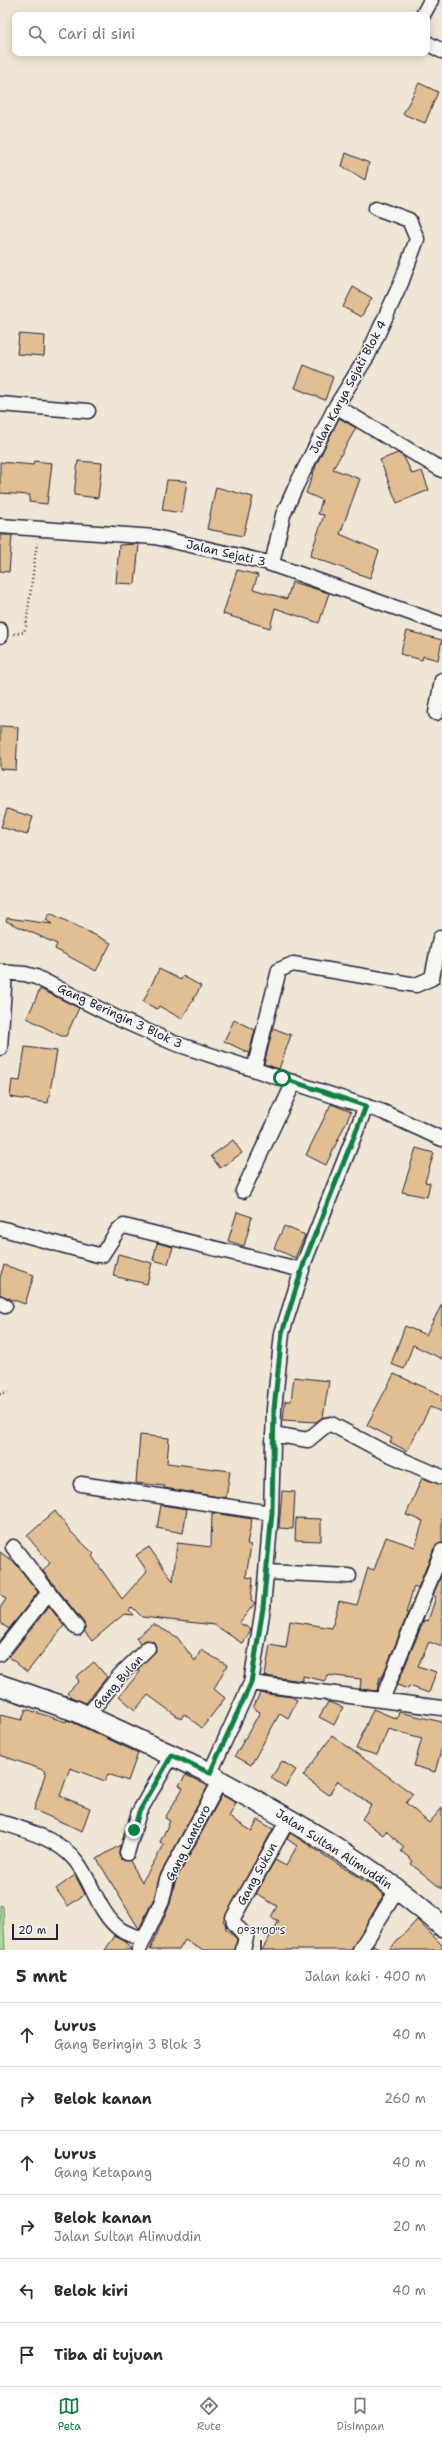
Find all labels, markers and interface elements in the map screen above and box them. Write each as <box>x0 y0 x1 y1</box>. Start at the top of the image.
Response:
search box <box>12 12 430 56</box>
icon: search <box>26 23 48 45</box>
text: Cari di sini <box>58 24 135 44</box>
street label: Jalan Karya Sejati Blok 4 <box>306 318 390 456</box>
street label: Jalan Sejati 3 <box>185 536 267 570</box>
street label: Gang Beringin 3 Blok 3 <box>55 980 185 1052</box>
route start <box>273 1069 291 1087</box>
street label: Gang Bulan <box>89 1652 147 1712</box>
street label: Gang Lamtoro <box>162 1802 214 1884</box>
street label: Jalan Sultan Alimuddin <box>273 1805 395 1893</box>
route end <box>125 1821 143 1839</box>
street label: Gang Sukun <box>233 1840 281 1908</box>
scale bar <box>12 1922 58 1941</box>
text: 20 m <box>18 1923 46 1938</box>
text: 0°31'00"S <box>237 1924 286 1937</box>
text: 5 mnt <box>16 1965 67 1987</box>
text: Jalan kaki · 400 m <box>305 1968 426 1985</box>
text: Lurus <box>54 2016 96 2036</box>
icon: ahead <box>16 2024 38 2046</box>
text: 40 m <box>392 2026 426 2043</box>
text: Gang Beringin 3 Blok 3 <box>54 2036 202 2053</box>
icon: right <box>16 2088 38 2110</box>
text: Belok kanan <box>54 2089 152 2109</box>
text: 260 m <box>384 2090 426 2107</box>
text: Lurus <box>54 2144 96 2164</box>
icon: ahead <box>16 2152 38 2174</box>
text: 40 m <box>392 2154 426 2171</box>
text: Gang Ketapang <box>54 2164 152 2181</box>
text: Belok kanan <box>54 2208 152 2228</box>
icon: right <box>16 2216 38 2238</box>
text: 20 m <box>393 2218 426 2235</box>
text: Jalan Sultan Alimuddin <box>54 2228 201 2245</box>
icon: left <box>16 2280 38 2302</box>
text: Belok kiri <box>54 2281 128 2301</box>
text: 40 m <box>392 2282 426 2299</box>
icon: arrive <box>16 2344 38 2366</box>
text: Tiba di tujuan <box>54 2345 163 2365</box>
tab: Peta <box>58 2395 81 2434</box>
tab: Rute <box>197 2395 221 2434</box>
tab: Disimpan <box>337 2395 384 2434</box>

